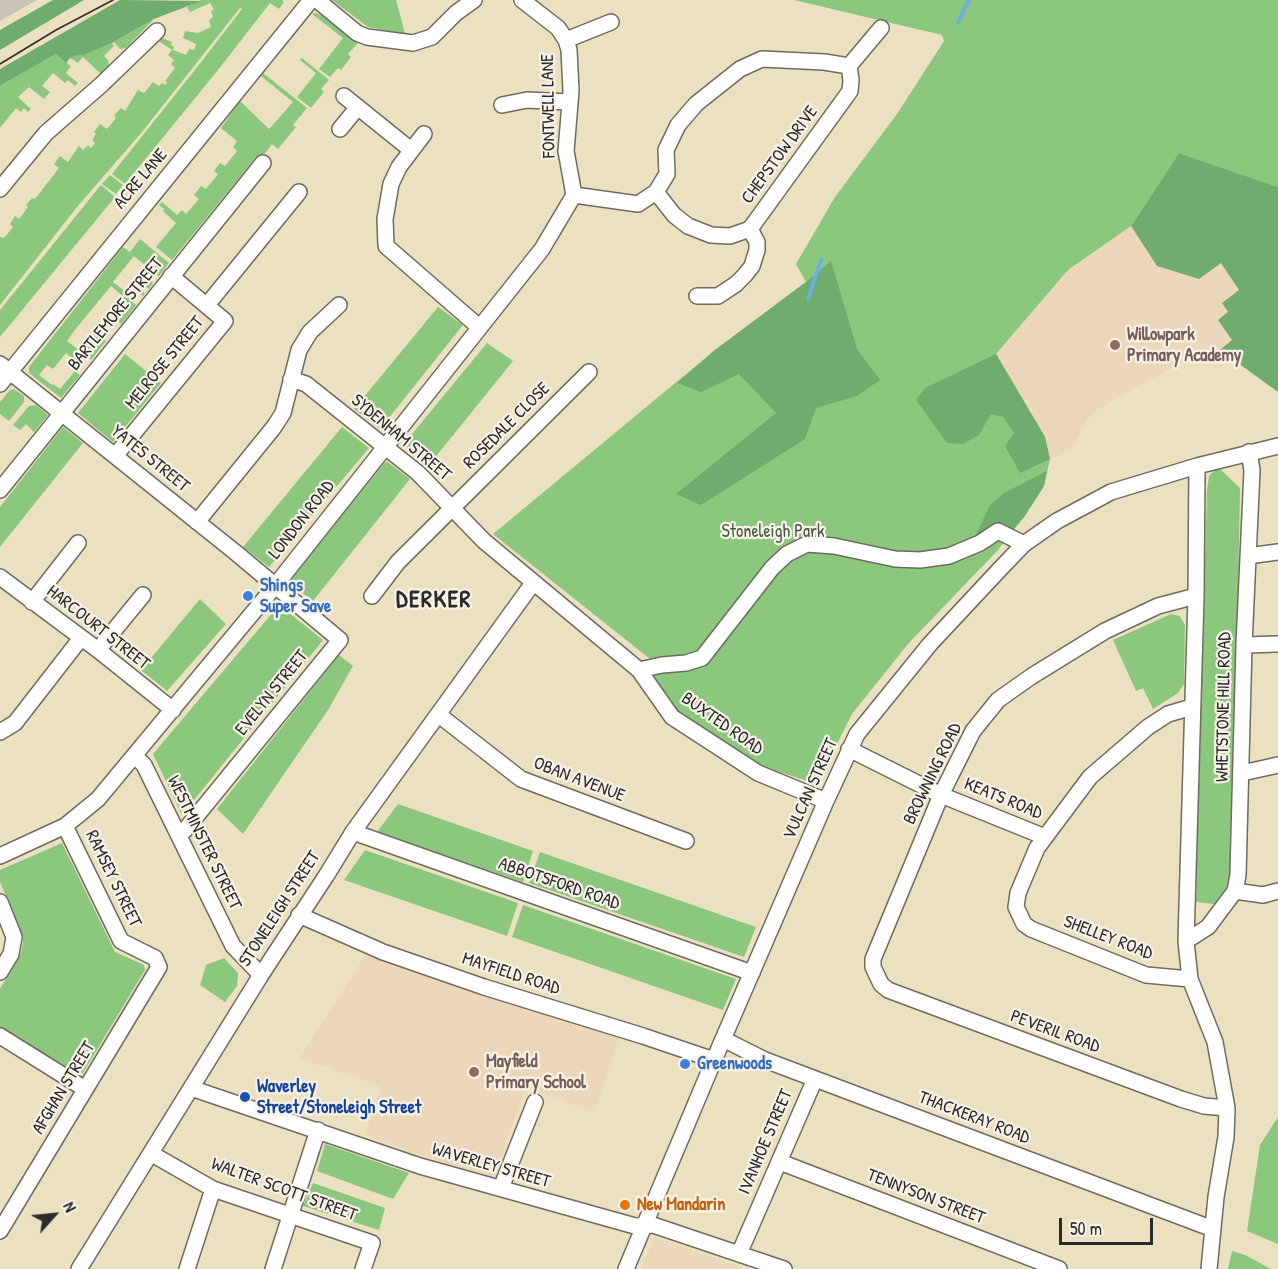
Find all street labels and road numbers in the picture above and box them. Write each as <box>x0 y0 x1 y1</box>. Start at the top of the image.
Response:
street label: FONTWELL LANE <box>537 54 561 158</box>
street label: CHEPSTOW DRIVE <box>737 102 823 208</box>
street label: ACRE LANE <box>110 145 172 213</box>
street label: BARTLEMORE STREET <box>64 253 168 375</box>
street label: MELROSE STREET <box>121 312 209 414</box>
street label: ROSEDALE CLOSE <box>459 378 555 474</box>
street label: SYDENHAM STREET <box>347 390 455 486</box>
street label: YATES STREET <box>106 421 194 497</box>
street label: LONDON ROAD <box>265 476 339 564</box>
street label: HARCOURT STREET <box>42 581 154 675</box>
street label: WHETSTONE HILL ROAD <box>1212 632 1236 782</box>
street label: EVELYN STREET <box>231 646 313 740</box>
street label: BUXTED ROAD <box>677 688 767 760</box>
street label: BROWNING ROAD <box>899 720 967 828</box>
street label: VULCAN STREET <box>779 735 843 843</box>
street label: OBAN AVENUE <box>530 753 628 807</box>
street label: WESTMINSTER STREET <box>162 772 246 914</box>
street label: KEATS ROAD <box>961 774 1045 824</box>
street label: RAMSEY STREET <box>80 827 146 931</box>
street label: STONELEIGH STREET <box>235 847 325 971</box>
street label: ABBOTSFORD ROAD <box>496 853 622 915</box>
street label: SHELLEY ROAD <box>1060 911 1156 965</box>
street label: MAYFIELD ROAD <box>459 948 563 1000</box>
street label: PEVERIL ROAD <box>1007 1006 1103 1058</box>
street label: AFGHAN STREET <box>28 1038 100 1138</box>
street label: IVANHOE STREET <box>734 1086 798 1198</box>
street label: THACKERAY ROAD <box>915 1087 1033 1149</box>
street label: WAVERLEY STREET <box>429 1139 553 1193</box>
street label: WALTER SCOTT STREET <box>208 1154 360 1226</box>
street label: TENNYSON STREET <box>864 1165 988 1229</box>

